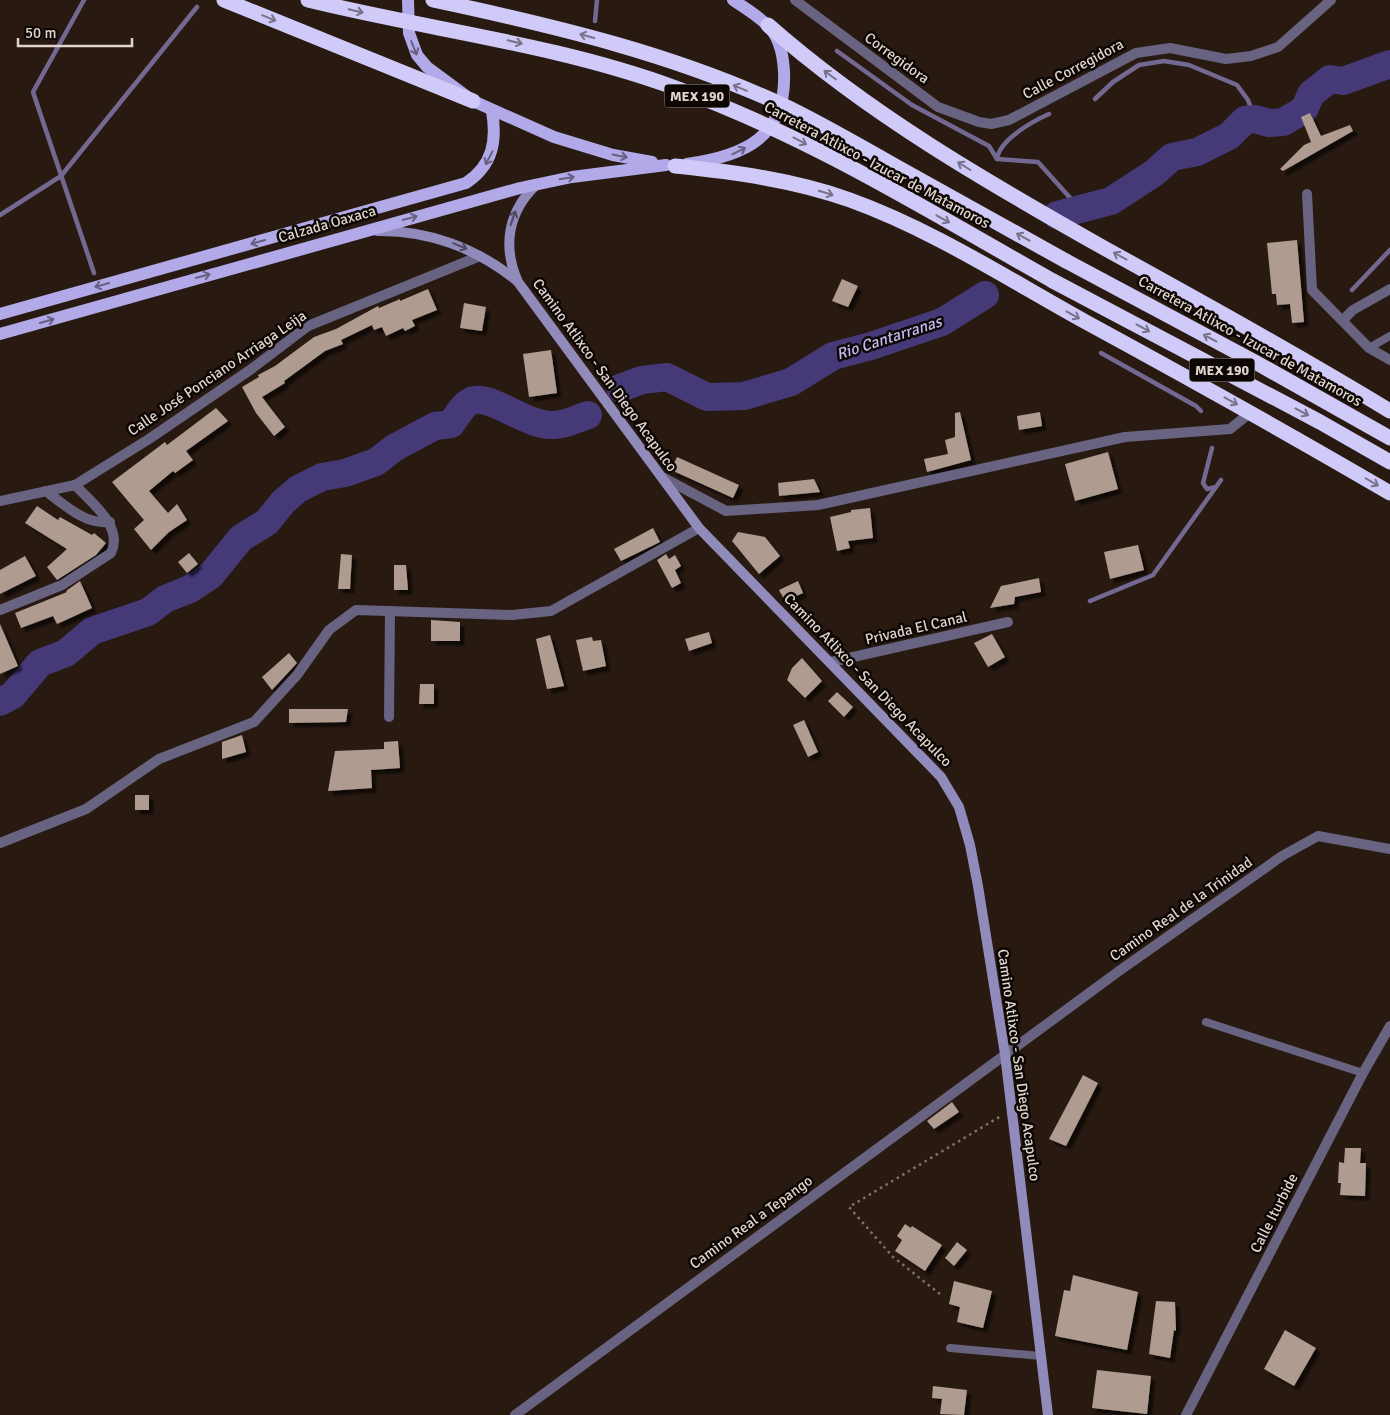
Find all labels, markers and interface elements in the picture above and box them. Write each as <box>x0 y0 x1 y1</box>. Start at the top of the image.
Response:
one-way arrow <box>347 7 363 16</box>
one-way arrow <box>261 14 276 23</box>
scale bar <box>18 15 131 47</box>
text: 50 m <box>25 24 56 42</box>
street label: Corregidora <box>861 28 933 88</box>
one-way arrow <box>579 31 595 40</box>
street label: Calle Corregidora <box>1020 35 1126 103</box>
one-way arrow <box>507 38 523 47</box>
one-way arrow <box>410 39 419 55</box>
one-way arrow <box>824 69 837 80</box>
one-way arrow <box>733 83 748 92</box>
road number: MEX 190 <box>664 84 730 108</box>
street label: Carretera Atlixco - Izucar de Matamoros <box>761 98 993 232</box>
one-way arrow <box>793 136 808 146</box>
one-way arrow <box>731 146 746 155</box>
one-way arrow <box>484 150 493 165</box>
one-way arrow <box>612 152 628 161</box>
one-way arrow <box>957 161 971 171</box>
one-way arrow <box>559 172 575 182</box>
one-way arrow <box>818 188 834 198</box>
street label: Calzada Oaxaca <box>276 201 378 247</box>
one-way arrow <box>509 211 518 227</box>
one-way arrow <box>402 213 418 222</box>
one-way arrow <box>935 215 950 224</box>
one-way arrow <box>1016 232 1031 242</box>
one-way arrow <box>251 237 267 247</box>
one-way arrow <box>452 242 467 252</box>
one-way arrow <box>1113 251 1127 261</box>
one-way arrow <box>195 271 211 281</box>
street label: Carretera Atlixco - Izucar de Matamoros <box>1135 272 1365 410</box>
street label: Camino Atlixco - San Diego Acapulco <box>529 275 681 475</box>
one-way arrow <box>94 281 110 291</box>
street label: Calle José Ponciano Arriaga Leija <box>124 306 310 440</box>
one-way arrow <box>1066 310 1080 320</box>
water label: Rio Cantarranas <box>834 311 946 364</box>
one-way arrow <box>38 315 54 325</box>
one-way arrow <box>1135 323 1150 333</box>
one-way arrow <box>1203 333 1218 342</box>
road number: MEX 190 <box>1190 358 1254 382</box>
one-way arrow <box>1224 396 1239 406</box>
one-way arrow <box>1294 408 1309 417</box>
one-way arrow <box>1364 478 1379 488</box>
street label: Camino Atlixco - San Diego Acapulco <box>780 590 956 771</box>
street label: Privada El Canal <box>863 608 969 648</box>
street label: Camino Real de la Trinidad <box>1106 853 1256 965</box>
street label: Camino Atlixco - San Diego Acapulco <box>994 948 1044 1182</box>
street label: Calle Iturbide <box>1246 1170 1302 1256</box>
street label: Camino Real a Tepango <box>686 1171 816 1273</box>

